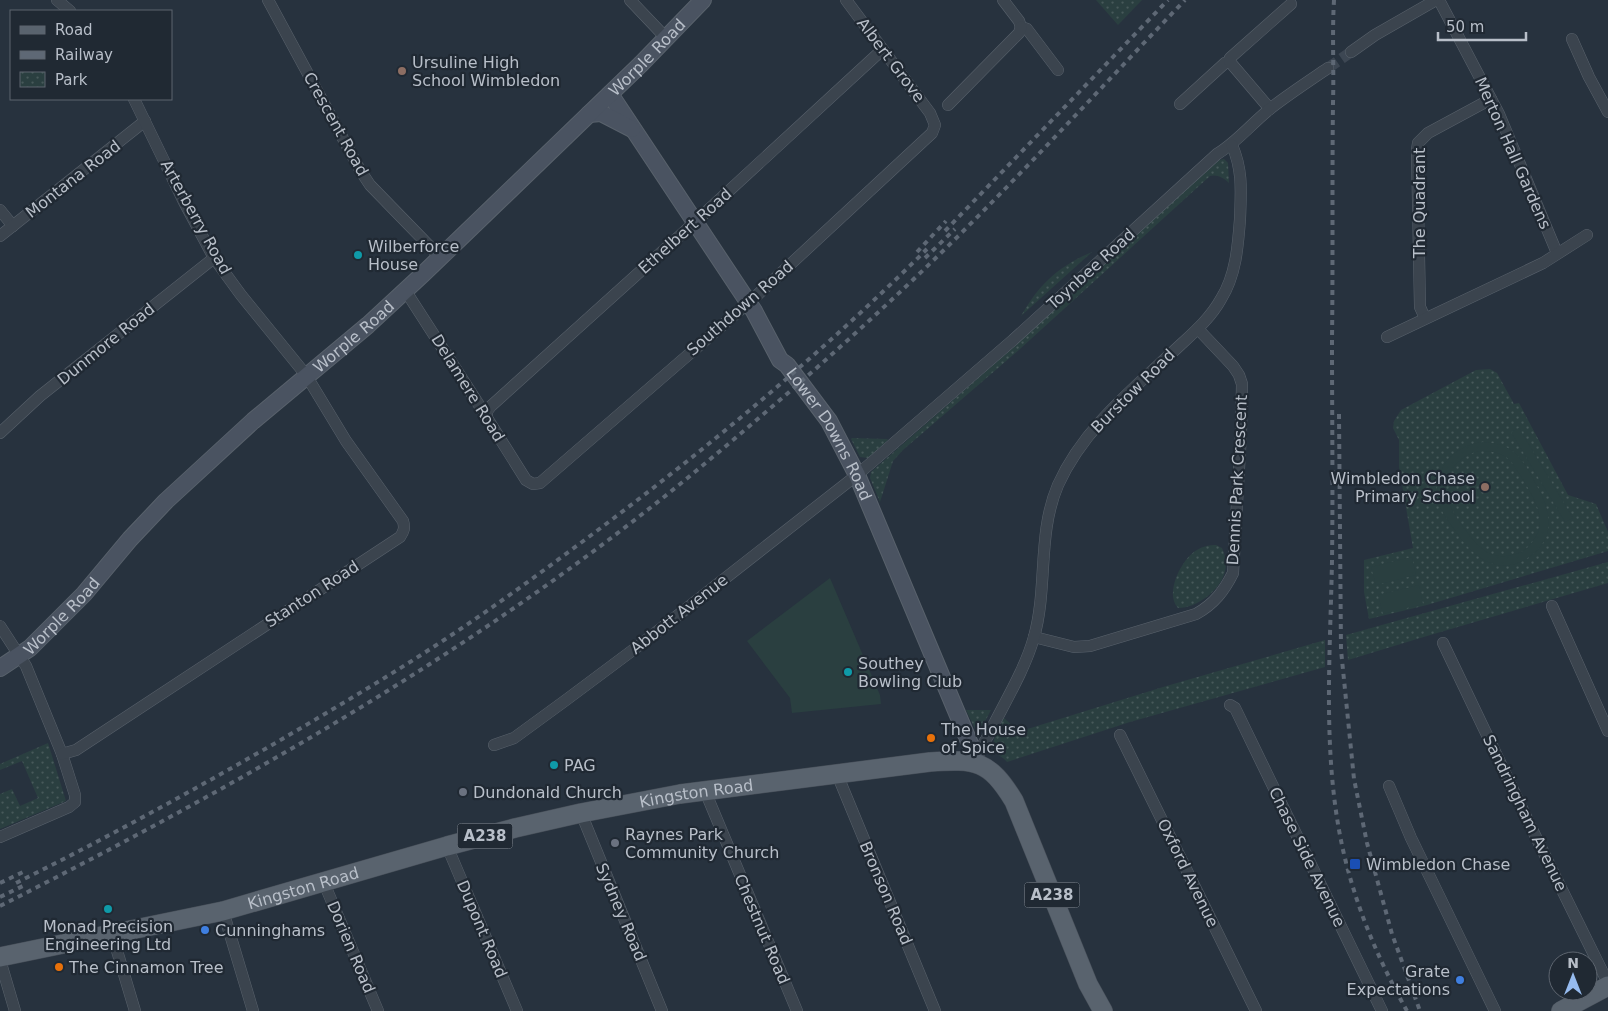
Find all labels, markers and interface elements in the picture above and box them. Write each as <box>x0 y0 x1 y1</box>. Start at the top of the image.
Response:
legend <box>10 10 172 100</box>
scale bar <box>1438 10 1526 42</box>
street label: Albert Grove <box>853 14 929 106</box>
street label: Worple Road <box>604 15 689 100</box>
text: 50 m <box>1446 18 1484 36</box>
text: Road <box>55 21 93 39</box>
text: Railway <box>55 46 113 64</box>
place label: Ursuline High School Wimbledon <box>412 53 560 90</box>
marker: Ursuline High School Wimbledon <box>396 65 408 77</box>
street label: Crescent Road <box>300 69 372 179</box>
text: Park <box>55 71 88 89</box>
street label: Merton Hall Gardens <box>1471 74 1555 232</box>
street label: Montana Road <box>22 136 124 222</box>
street label: The Quadrant <box>1410 148 1429 259</box>
street label: Arterberry Road <box>157 157 235 277</box>
street label: Ethelbert Road <box>634 184 736 278</box>
street label: Toynbee Road <box>1042 225 1139 314</box>
place label: Wilberforce House <box>368 237 459 274</box>
marker: Wilberforce House <box>352 249 364 261</box>
street label: Southdown Road <box>683 257 797 359</box>
street label: Worple Road <box>309 296 398 376</box>
street label: Dunmore Road <box>54 299 158 389</box>
street label: Delamere Road <box>427 331 509 445</box>
street label: Burstow Road <box>1087 345 1179 437</box>
street label: Lower Downs Road <box>783 364 876 503</box>
street label: Dennis Park Crescent <box>1223 394 1251 566</box>
place label: Wimbledon Chase Primary School <box>1331 469 1475 506</box>
marker: Wimbledon Chase Primary School <box>1479 481 1491 493</box>
street label: Stanton Road <box>262 557 362 631</box>
street label: Abbott Avenue <box>627 570 731 658</box>
street label: Worple Road <box>19 573 104 659</box>
place label: Southey Bowling Club <box>858 654 962 691</box>
marker: Southey Bowling Club <box>842 666 854 678</box>
place label: The House of Spice <box>940 720 1026 757</box>
marker: The House of Spice <box>925 732 937 744</box>
street label: Sandringham Avenue <box>1479 732 1571 894</box>
place label: PAG <box>564 756 596 775</box>
marker: PAG <box>548 759 560 771</box>
street label: Kingston Road <box>638 775 754 811</box>
place label: Dundonald Church <box>473 783 622 802</box>
street label: Chase Side Avenue <box>1265 784 1349 930</box>
marker: Dundonald Church <box>457 786 469 798</box>
street label: Oxford Avenue <box>1153 816 1223 930</box>
road number: A238 <box>458 824 512 848</box>
place label: Raynes Park Community Church <box>625 825 779 862</box>
marker: Raynes Park Community Church <box>609 837 621 849</box>
street label: Bronson Road <box>856 838 916 948</box>
place label: Wimbledon Chase <box>1366 855 1510 874</box>
marker: Wimbledon Chase <box>1348 857 1362 871</box>
street label: Sydney Road <box>592 860 650 964</box>
street label: Kingston Road <box>245 863 361 913</box>
street label: Chestnut Road <box>730 871 794 987</box>
street label: Dupont Road <box>453 877 511 981</box>
road number: A238 <box>1024 882 1080 908</box>
street label: Dorien Road <box>323 898 379 996</box>
marker: Monad Precision Engineering Ltd <box>102 903 114 915</box>
place label: Monad Precision Engineering Ltd <box>43 917 173 954</box>
place label: Cunninghams <box>215 921 325 940</box>
marker: Cunninghams <box>199 924 211 936</box>
north arrow <box>1548 951 1598 1001</box>
text: N <box>1567 955 1579 971</box>
place label: The Cinnamon Tree <box>68 958 223 977</box>
marker: The Cinnamon Tree <box>53 961 65 973</box>
place label: Grate Expectations <box>1347 962 1450 999</box>
marker: Grate Expectations <box>1454 974 1466 986</box>

